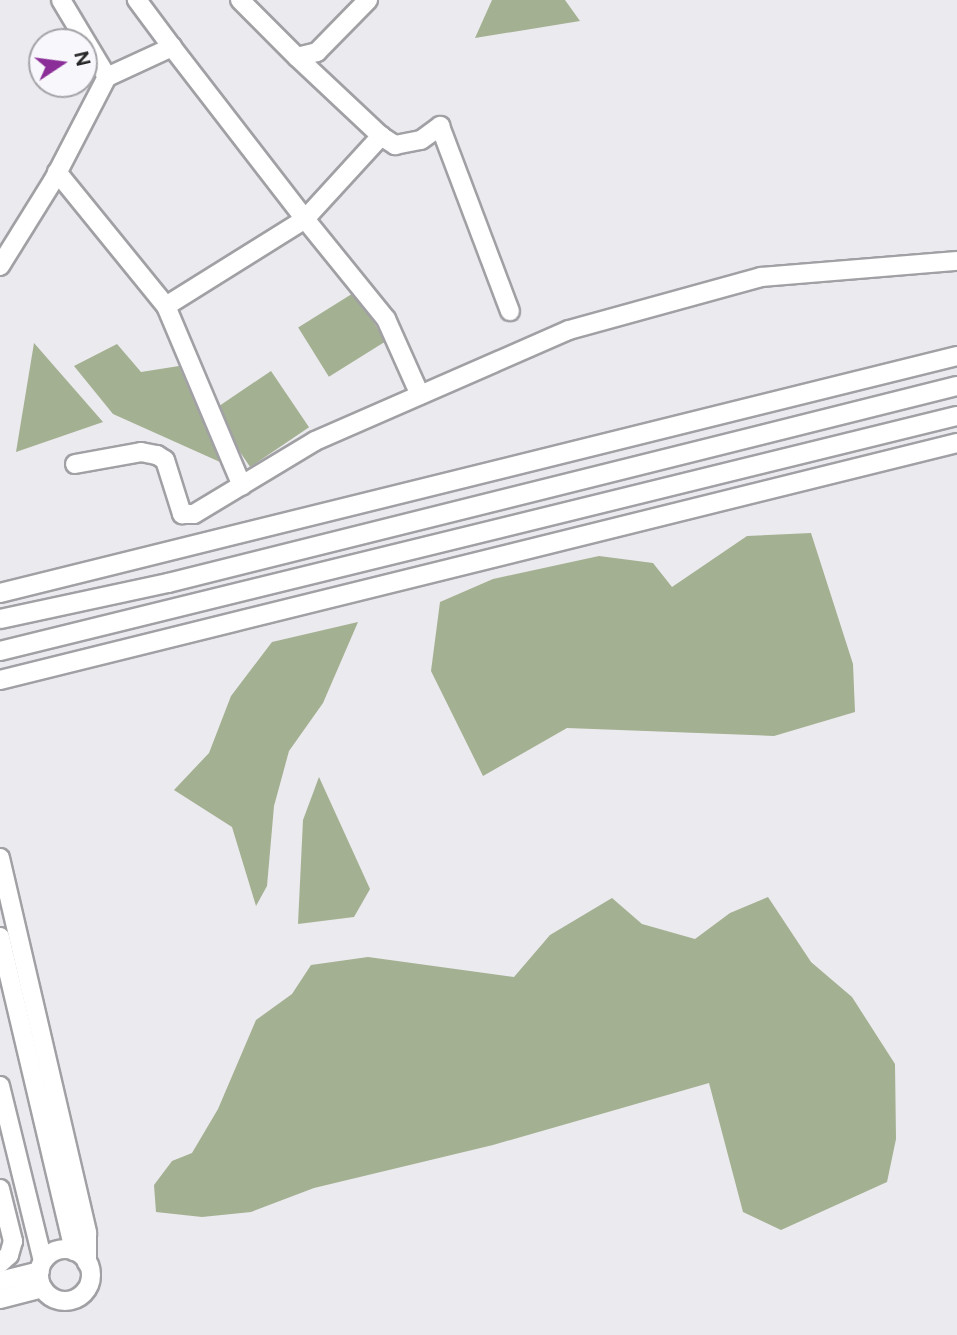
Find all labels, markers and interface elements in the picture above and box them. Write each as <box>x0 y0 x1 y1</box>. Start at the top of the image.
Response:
north arrow <box>28 28 98 98</box>
text: N <box>69 49 95 68</box>

